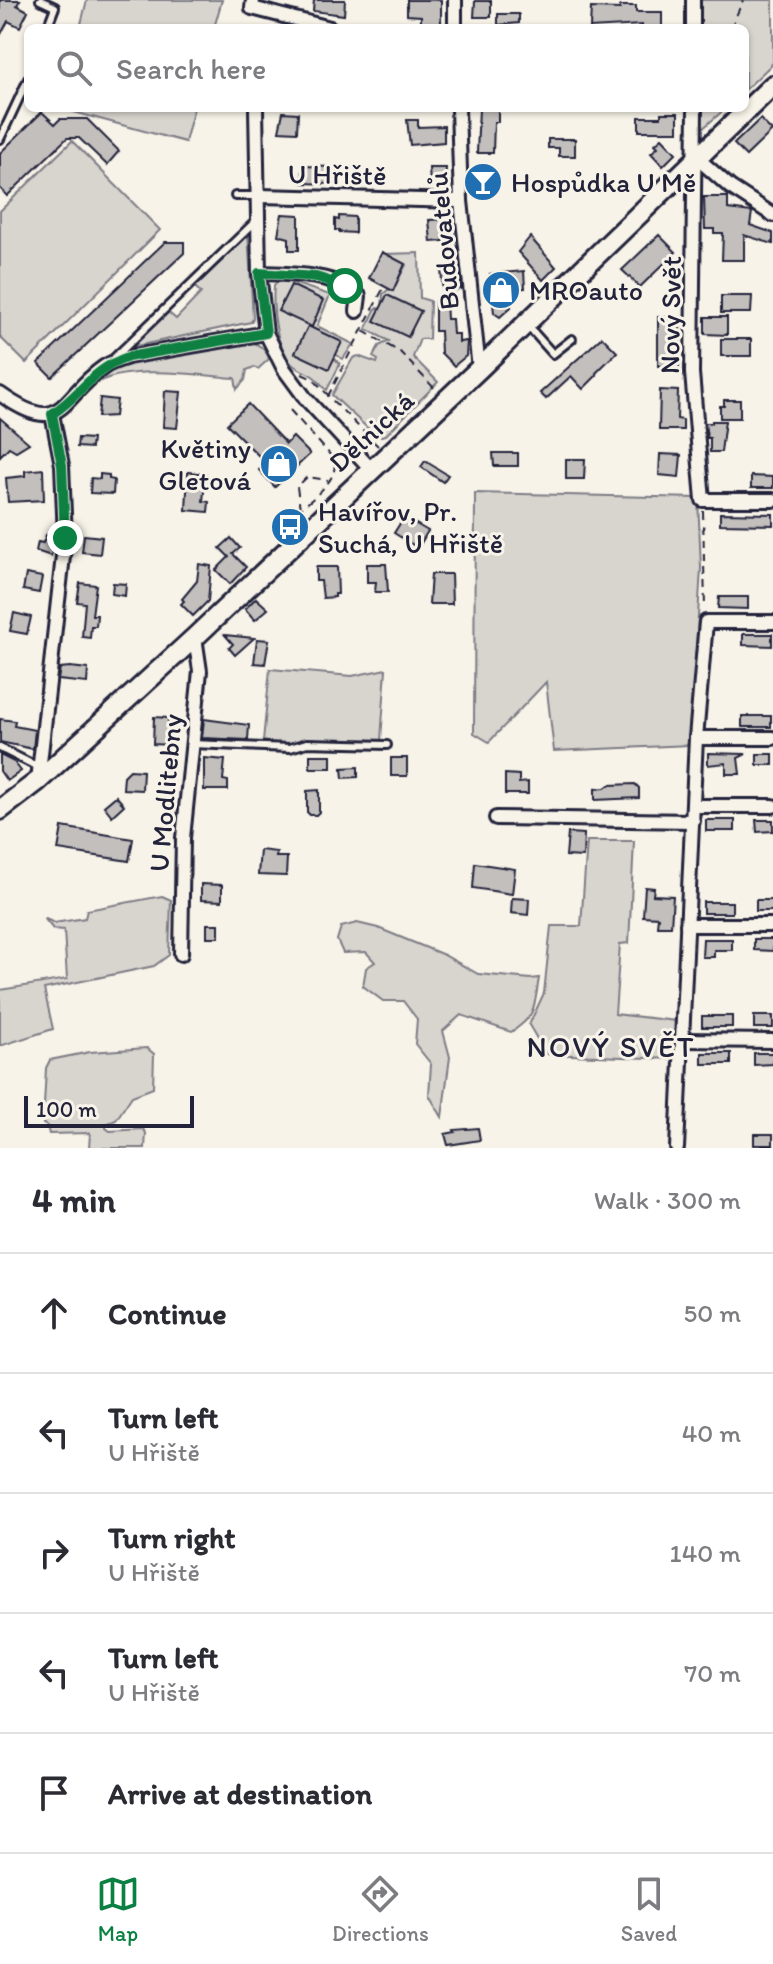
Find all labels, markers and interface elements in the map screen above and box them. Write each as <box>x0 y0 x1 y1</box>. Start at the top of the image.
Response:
search box <box>24 24 749 112</box>
icon: search <box>52 46 96 90</box>
text: Search here <box>116 50 266 87</box>
street label: U Hřiště <box>287 156 387 192</box>
bar icon: Hospůdka U Mě <box>462 161 504 203</box>
place label: Hospůdka U Mě <box>511 165 696 199</box>
street label: Budovatelů <box>420 171 466 311</box>
street label: Nový Svět <box>652 256 688 374</box>
route start <box>327 268 363 304</box>
shop icon: MROauto <box>480 269 522 311</box>
place label: MROauto <box>529 273 643 307</box>
street label: Dělnická <box>321 383 421 479</box>
place label: Květiny Gletová <box>158 431 251 497</box>
shop icon: Květiny Gletová <box>258 443 300 485</box>
place label: Havířov, Pr. Suchá, U Hřiště <box>318 494 503 560</box>
bus stop icon: Havířov, Pr. Suchá, U Hřiště <box>269 506 311 548</box>
route end <box>47 520 83 556</box>
street label: U Modlitebny <box>141 713 189 873</box>
district label: NOVÝ SVĚT <box>526 1028 696 1065</box>
scale bar <box>24 1092 194 1128</box>
text: 100 m <box>36 1096 97 1123</box>
text: 4 min <box>32 1180 116 1221</box>
text: Walk · 300 m <box>594 1184 741 1216</box>
icon: ahead <box>32 1291 76 1335</box>
text: Continue <box>108 1295 227 1332</box>
text: 50 m <box>684 1297 741 1329</box>
text: Turn left <box>108 1399 219 1436</box>
icon: left <box>32 1411 76 1455</box>
text: 40 m <box>682 1417 741 1449</box>
text: U Hřiště <box>108 1436 200 1468</box>
text: Turn right <box>108 1519 236 1556</box>
icon: right <box>32 1531 76 1575</box>
text: 140 m <box>670 1537 741 1569</box>
text: U Hřiště <box>108 1556 200 1588</box>
text: Turn left <box>108 1639 219 1676</box>
icon: left <box>32 1651 76 1695</box>
text: 70 m <box>684 1657 741 1689</box>
text: U Hřiště <box>108 1676 200 1708</box>
icon: arrive <box>32 1771 76 1815</box>
text: Arrive at destination <box>108 1775 372 1812</box>
tab: Map <box>96 1872 140 1947</box>
tab: Directions <box>332 1872 429 1947</box>
tab: Saved <box>621 1872 677 1947</box>

